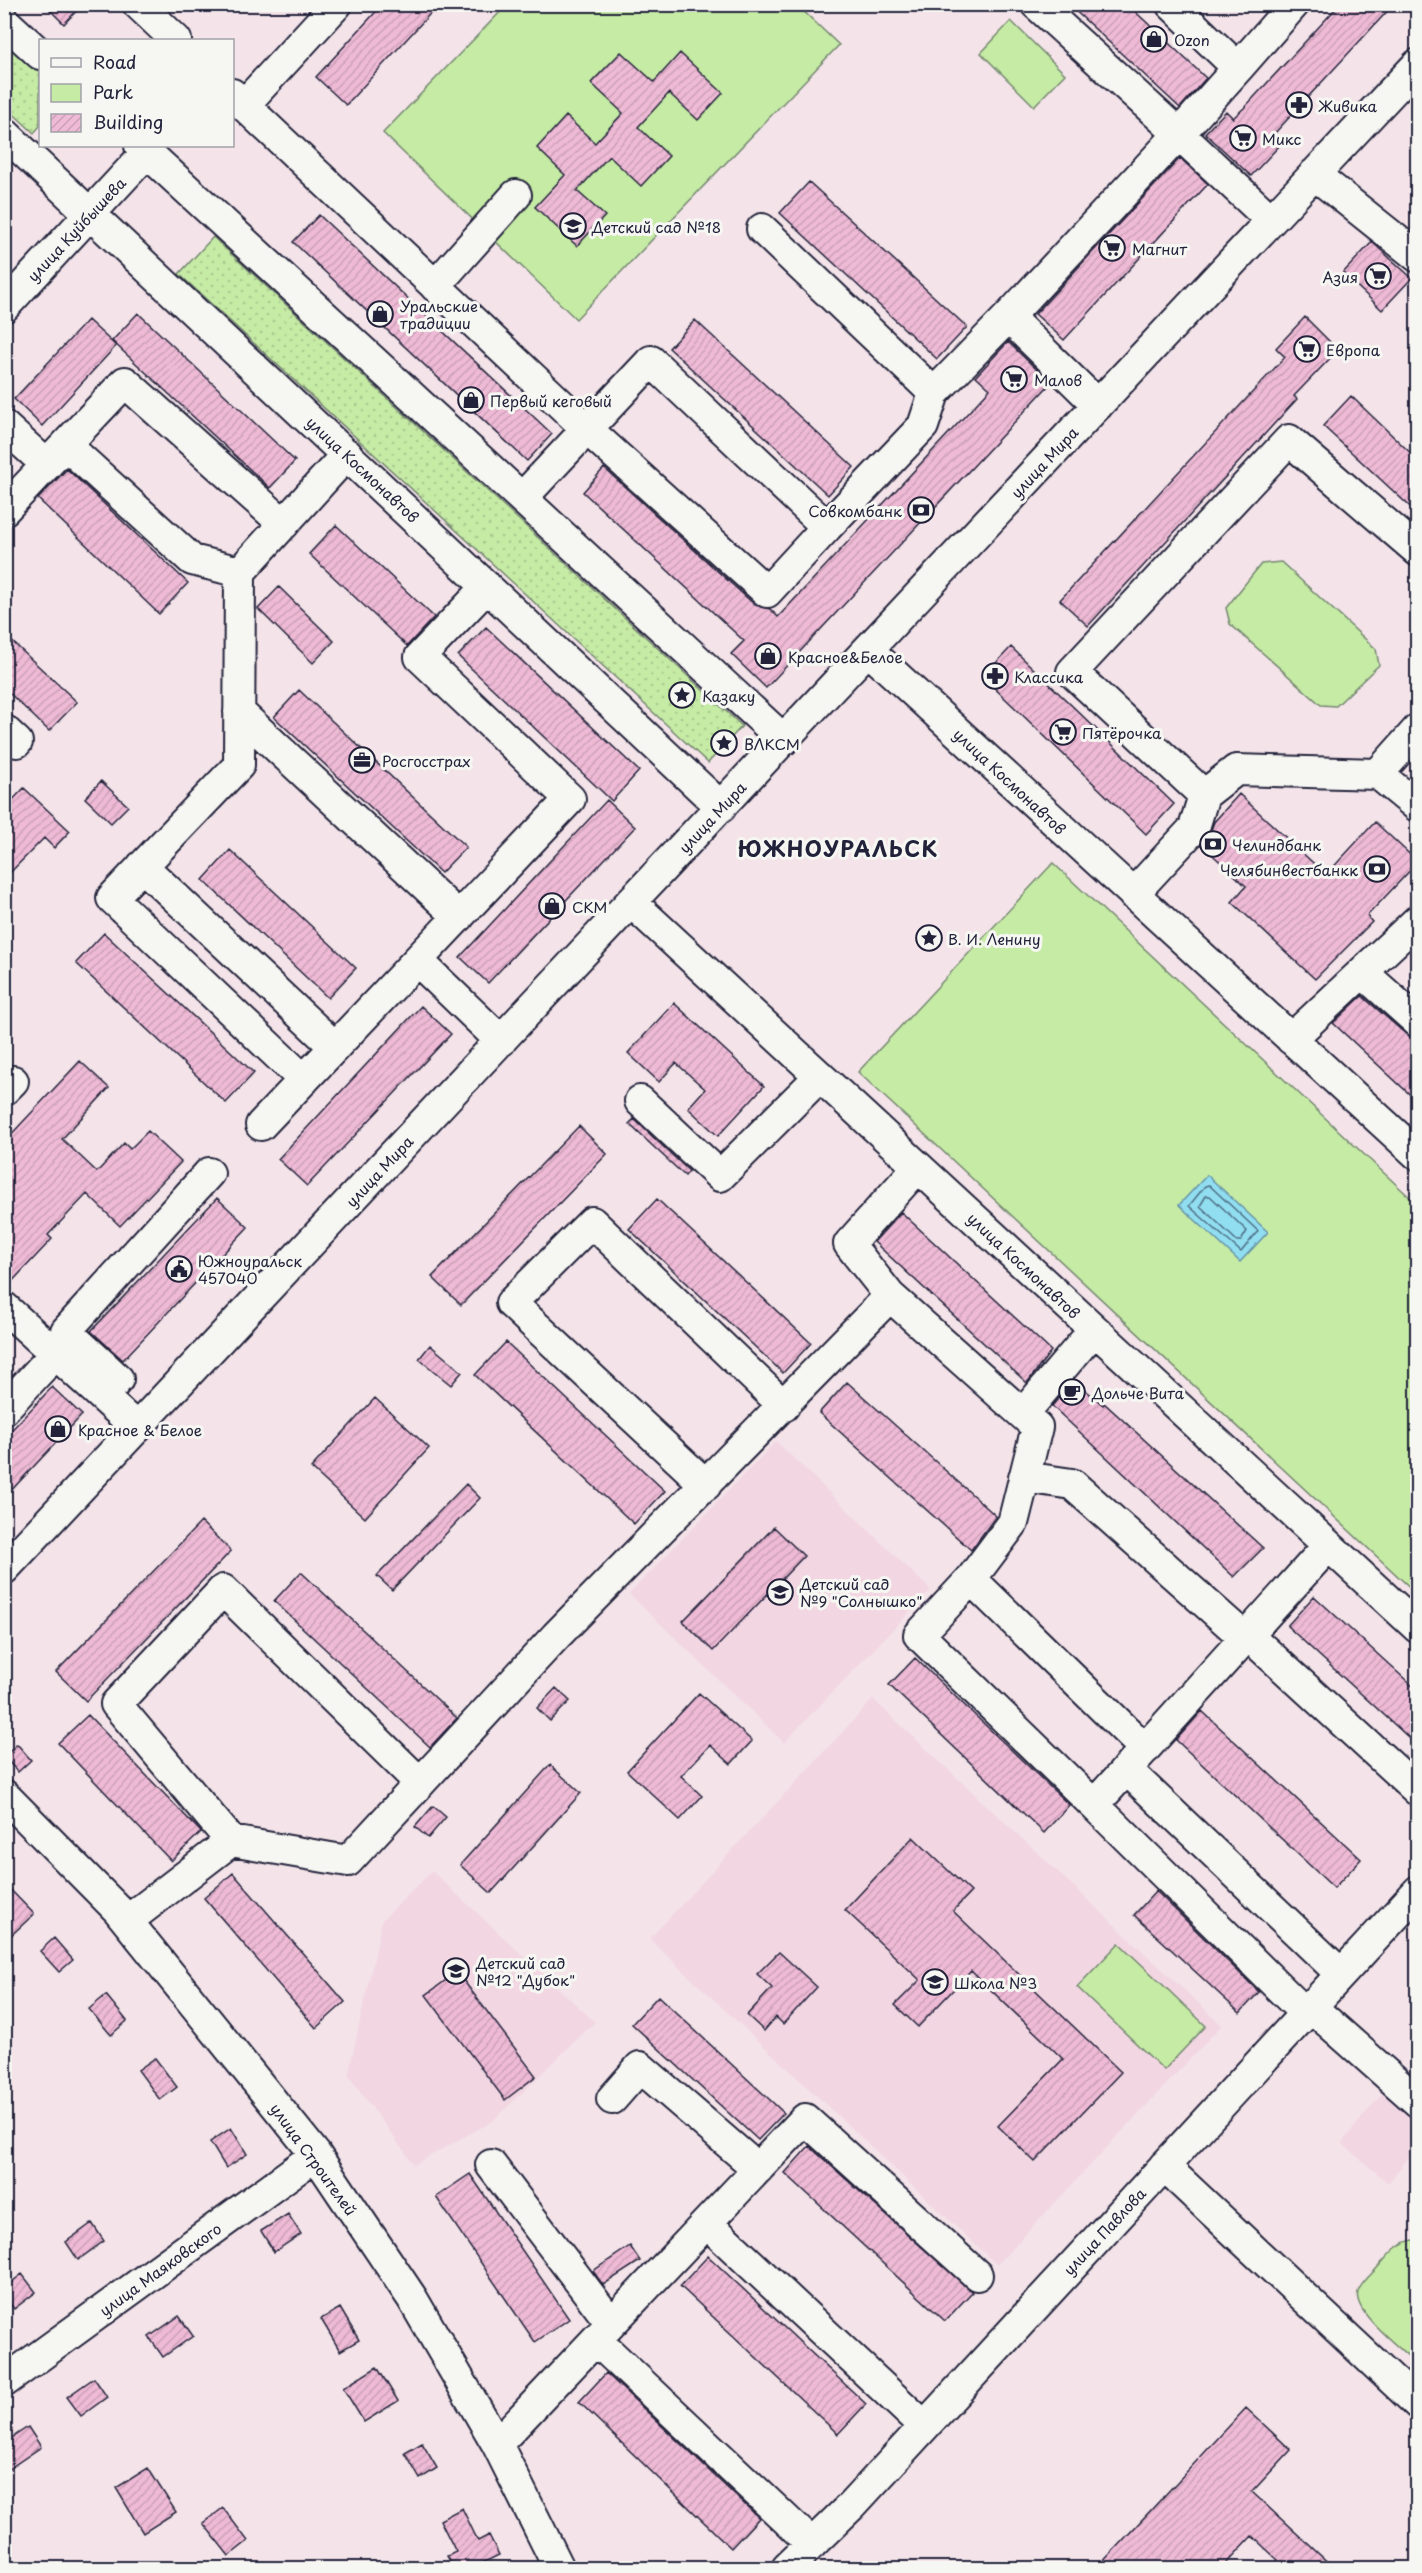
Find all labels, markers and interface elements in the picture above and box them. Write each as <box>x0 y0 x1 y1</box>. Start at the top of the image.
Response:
shop icon: Ozon <box>1139 24 1169 54</box>
place label: Ozon <box>1174 28 1210 51</box>
legend <box>39 39 234 147</box>
text: Road <box>93 48 137 75</box>
text: Park <box>93 78 133 105</box>
pharmacy icon: Живика <box>1284 90 1314 120</box>
place label: Живика <box>1318 94 1377 117</box>
text: Building <box>93 108 163 135</box>
supermarket icon: Микс <box>1228 123 1258 153</box>
place label: Микс <box>1262 127 1301 150</box>
street label: улица Куйбышева <box>21 171 131 286</box>
school or university icon: Детский сад №18 <box>558 211 588 241</box>
place label: Детский сад №18 <box>591 215 721 238</box>
supermarket icon: Магнит <box>1097 233 1127 263</box>
place label: Магнит <box>1132 237 1187 260</box>
supermarket icon: Азия <box>1363 261 1393 291</box>
place label: Азия <box>1323 265 1358 288</box>
place label: Уральские традиции <box>400 294 478 334</box>
shop icon: Уральские традиции <box>365 299 395 329</box>
supermarket icon: Европа <box>1292 334 1322 364</box>
place label: Европа <box>1326 338 1381 361</box>
supermarket icon: Малов <box>999 364 1029 394</box>
place label: Малов <box>1034 368 1083 391</box>
shop icon: Первый кеговый <box>456 385 486 415</box>
place label: Первый кеговый <box>490 389 612 412</box>
street label: улица Космонавтов <box>302 411 425 528</box>
street label: улица Мира <box>1005 421 1084 503</box>
bank icon: Совкомбанк <box>906 495 936 525</box>
place label: Совкомбанк <box>808 499 902 522</box>
shop icon: Красное&Белое <box>753 641 783 671</box>
place label: Красное&Белое <box>788 645 903 668</box>
pharmacy icon: Классика <box>980 661 1010 691</box>
place label: Классика <box>1014 665 1084 688</box>
place icon: Казаку <box>667 680 697 710</box>
place label: Казаку <box>702 684 755 707</box>
supermarket icon: Пятёрочка <box>1048 717 1078 747</box>
place label: Пятёрочка <box>1082 721 1162 744</box>
street label: улица Космонавтов <box>949 723 1072 840</box>
place icon: ВЛКСМ <box>709 728 739 758</box>
place label: ВЛКСМ <box>744 732 800 755</box>
office icon: Росгосстрах <box>347 745 377 775</box>
place label: Росгосстрах <box>382 749 471 772</box>
street label: улица Мира <box>673 776 752 858</box>
bank icon: Челиндбанк <box>1198 829 1228 859</box>
district label: ЮЖНОУРАЛЬСК <box>737 832 939 864</box>
place label: Челиндбанк <box>1232 833 1321 856</box>
bank icon: Челябинвестбанкк <box>1362 854 1392 884</box>
place label: Челябинвестбанкк <box>1220 858 1358 881</box>
shop icon: СКМ <box>537 891 567 921</box>
place label: СКМ <box>572 895 607 918</box>
place icon: В. И. Ленину <box>914 923 944 953</box>
place label: В. И. Ленину <box>948 927 1041 950</box>
street label: улица Мира <box>340 1130 419 1212</box>
street label: улица Космонавтов <box>963 1207 1086 1324</box>
place label: Южноуральск 457040 <box>198 1249 302 1289</box>
public building icon: Южноуральск 457040 <box>164 1254 194 1284</box>
cafe icon: Дольче Вита <box>1057 1377 1087 1407</box>
place label: Дольче Вита <box>1091 1381 1185 1404</box>
shop icon: Красное & Белое <box>43 1414 73 1444</box>
place label: Красное & Белое <box>78 1418 202 1441</box>
place label: Детский сад №9 "Солнышко" <box>799 1572 923 1612</box>
school or university icon: Детский сад №9 "Солнышко" <box>765 1577 795 1607</box>
place label: Детский сад №12 "Дубок" <box>475 1951 575 1991</box>
school or university icon: Детский сад №12 "Дубок" <box>441 1956 471 1986</box>
school or university icon: Школа №3 <box>920 1967 950 1997</box>
place label: Школа №3 <box>954 1971 1037 1994</box>
street label: улица Строителей <box>265 2098 363 2220</box>
street label: улица Павлова <box>1057 2182 1151 2280</box>
street label: улица Маяковского <box>94 2217 226 2321</box>

